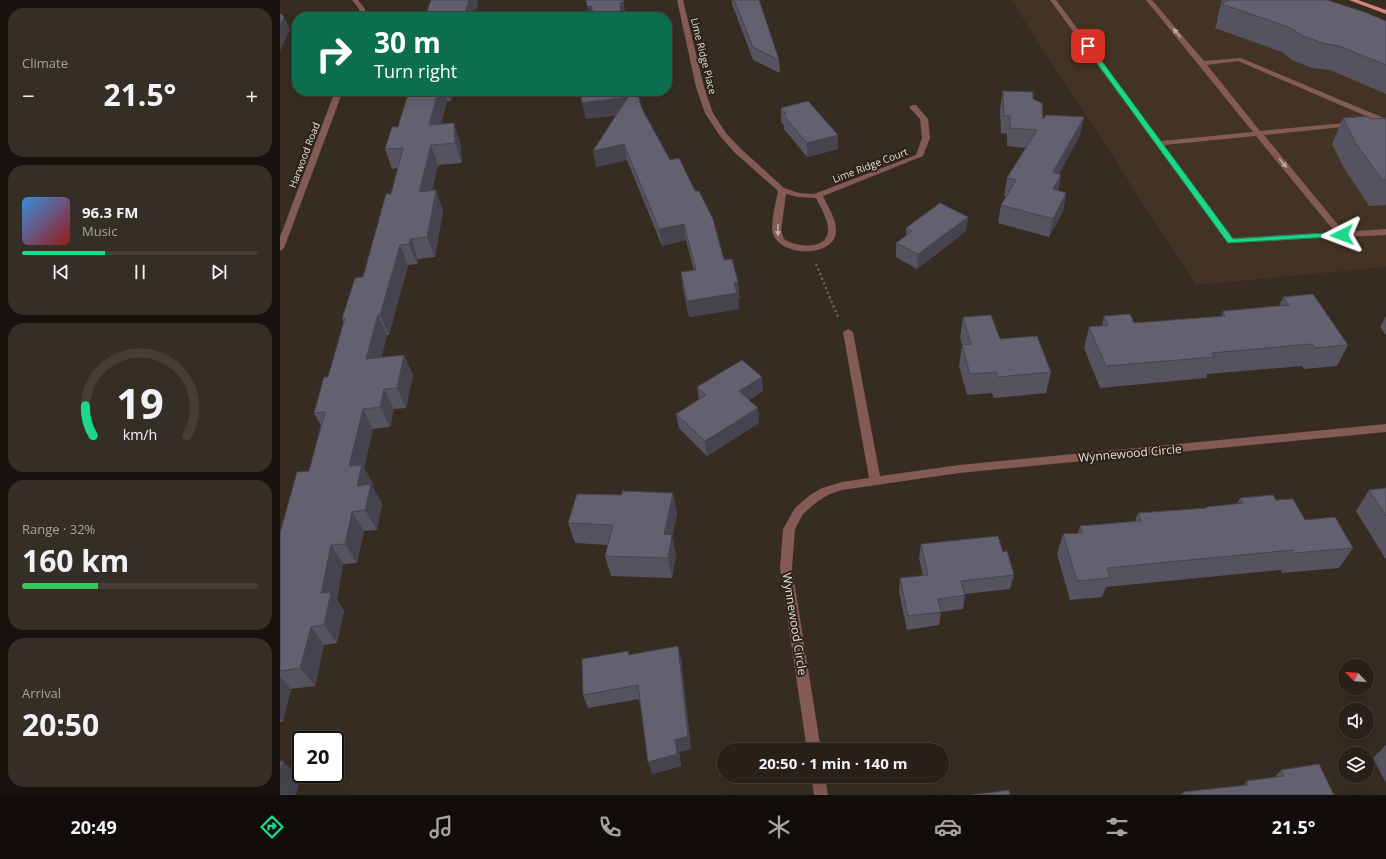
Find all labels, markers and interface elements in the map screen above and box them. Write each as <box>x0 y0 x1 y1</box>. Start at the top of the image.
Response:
street label: Lime Ridge Place <box>688 16 720 96</box>
text: 30 m <box>374 23 441 61</box>
icon: right <box>308 28 360 80</box>
one-way arrow <box>1172 28 1182 38</box>
pin <box>1071 29 1105 63</box>
icon: arrive <box>1077 35 1099 57</box>
text: Climate <box>22 54 68 72</box>
text: Turn right <box>374 59 457 83</box>
text: 21.5° <box>104 74 176 115</box>
text: − <box>22 80 35 110</box>
text: + <box>245 80 258 110</box>
street label: Harwood Road <box>285 120 323 190</box>
street label: Lime Ridge Court <box>830 144 910 186</box>
one-way arrow <box>1278 158 1287 169</box>
text: 96.3 FM <box>82 202 138 222</box>
position arrow <box>1321 214 1363 256</box>
text: Music <box>82 222 117 240</box>
one-way arrow <box>775 223 781 236</box>
icon: previous <box>50 261 72 283</box>
icon: pause <box>129 261 151 283</box>
icon: next <box>208 261 230 283</box>
text: 19 <box>116 374 164 430</box>
text: km/h <box>123 424 157 443</box>
street label: Wynnewood Circle <box>1078 440 1183 466</box>
text: Range · 32% <box>22 520 95 538</box>
text: 160 km <box>22 540 129 581</box>
street label: Wynnewood Circle <box>778 571 812 677</box>
north arrow <box>1338 659 1374 695</box>
map controls <box>1338 659 1374 783</box>
text: Arrival <box>22 684 61 702</box>
button: sound <box>1338 703 1374 739</box>
text: 20:50 <box>22 704 99 745</box>
speed limit sign: 20 <box>292 731 344 783</box>
button: layers <box>1338 747 1374 783</box>
text: 20:50 · 1 min · 140 m <box>759 753 907 773</box>
icon: directions <box>258 813 286 841</box>
icon: music <box>427 813 455 841</box>
icon: phone <box>596 813 624 841</box>
icon: climate <box>765 813 793 841</box>
icon: car <box>934 813 962 841</box>
icon: filters <box>1103 813 1131 841</box>
text: 20:49 <box>70 815 117 839</box>
text: 21.5° <box>1272 815 1315 839</box>

